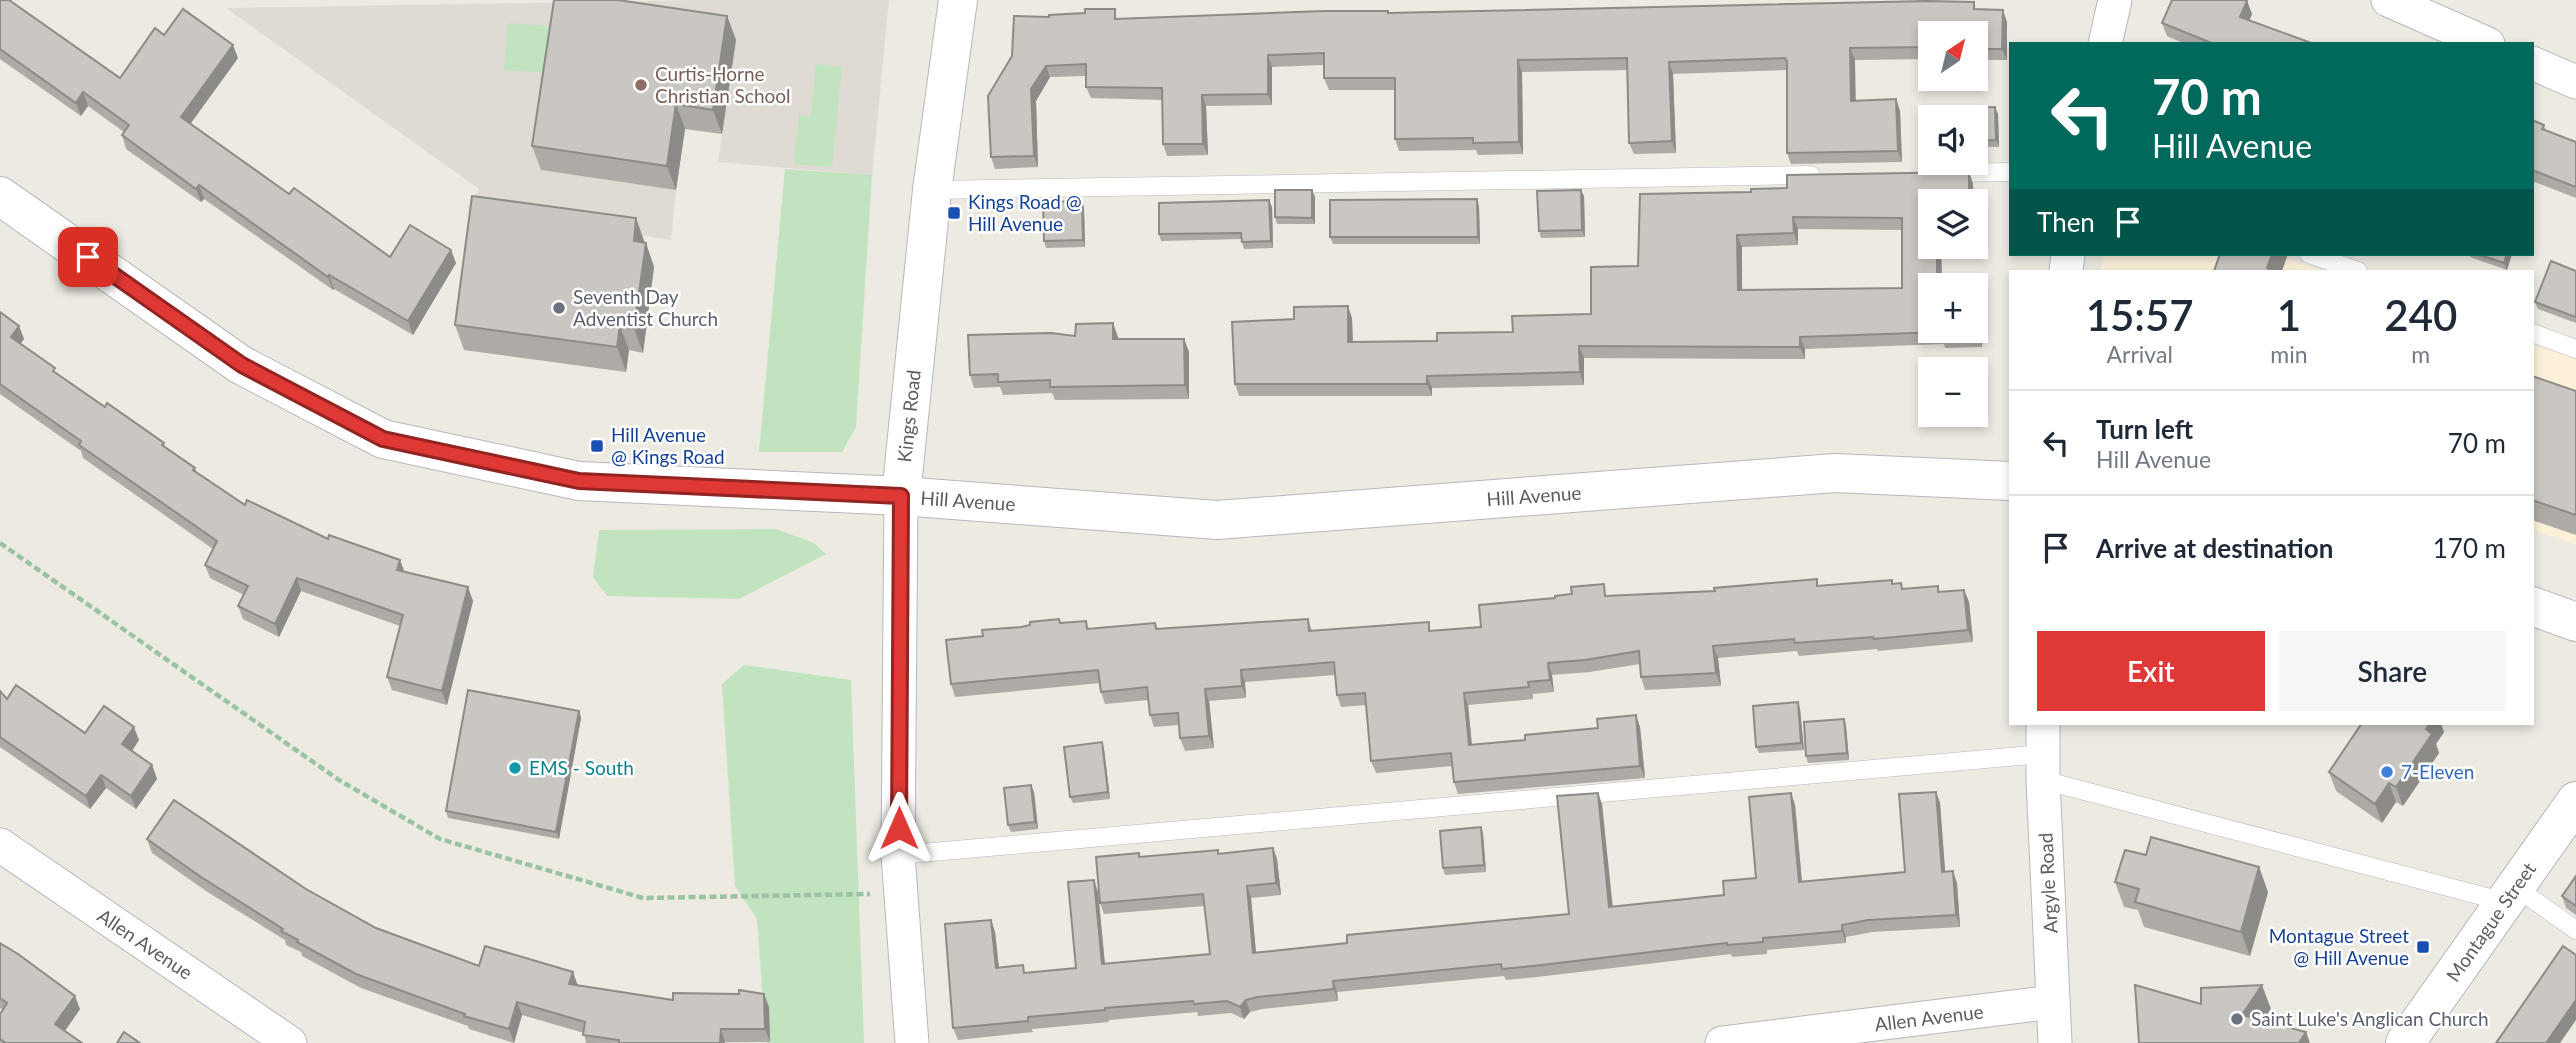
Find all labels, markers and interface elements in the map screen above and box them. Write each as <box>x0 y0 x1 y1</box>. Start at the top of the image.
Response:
north arrow <box>1918 21 1988 91</box>
map controls <box>1918 21 1988 427</box>
place label: Curtis-Horne Christian School <box>655 62 791 107</box>
text: 70 m <box>2152 67 2262 125</box>
icon: left <box>2037 70 2128 161</box>
marker: Curtis-Horne Christian School <box>633 77 649 93</box>
button: sound <box>1918 105 1988 175</box>
text: Hill Avenue <box>2152 126 2312 165</box>
button: layers <box>1918 189 1988 259</box>
place label: Kings Road @ Hill Avenue <box>968 190 1082 235</box>
icon: arrive <box>2109 203 2147 241</box>
marker: Kings Road @ Hill Avenue <box>946 205 962 221</box>
text: Then <box>2037 206 2095 238</box>
pin <box>58 227 118 287</box>
icon: arrive <box>69 238 107 276</box>
button: + <box>1918 273 1988 343</box>
place label: Seventh Day Adventist Church <box>573 285 718 330</box>
text: 15:57 <box>2086 290 2194 340</box>
text: 1 <box>2277 290 2301 340</box>
text: 240 <box>2384 290 2457 340</box>
marker: Seventh Day Adventist Church <box>551 300 567 316</box>
text: Arrival <box>2107 340 2173 368</box>
text: min <box>2270 340 2308 368</box>
text: m <box>2411 340 2430 368</box>
button: − <box>1918 357 1988 427</box>
street label: Kings Road <box>892 369 925 463</box>
text: Turn left <box>2096 413 2193 445</box>
place label: Hill Avenue @ Kings Road <box>611 423 725 468</box>
icon: left <box>2037 424 2075 462</box>
text: 70 m <box>2448 427 2506 459</box>
marker: Hill Avenue @ Kings Road <box>589 438 605 454</box>
text: Hill Avenue <box>2096 445 2211 473</box>
street label: Hill Avenue <box>1486 481 1582 510</box>
street label: Hill Avenue <box>920 486 1016 515</box>
icon: arrive <box>2037 529 2075 567</box>
text: Arrive at destination <box>2096 532 2333 564</box>
text: 170 m <box>2433 532 2506 564</box>
button: Exit <box>2037 631 2265 711</box>
button: Share <box>2279 631 2506 711</box>
place label: EMS - South <box>529 756 634 779</box>
marker: EMS - South <box>507 760 523 776</box>
place label: 7-Eleven <box>2401 760 2474 783</box>
marker: 7-Eleven <box>2379 764 2395 780</box>
position arrow <box>862 791 936 865</box>
street label: Argyle Road <box>2033 832 2062 934</box>
street label: Montague Street <box>2441 858 2540 986</box>
street label: Allen Avenue <box>93 903 197 984</box>
place label: Montague Street @ Hill Avenue <box>2269 924 2409 969</box>
marker: Montague Street @ Hill Avenue <box>2415 939 2431 955</box>
street label: Allen Avenue <box>1873 999 1985 1036</box>
place label: Saint Luke's Anglican Church <box>2251 1007 2489 1030</box>
marker: Saint Luke's Anglican Church <box>2229 1011 2245 1027</box>

